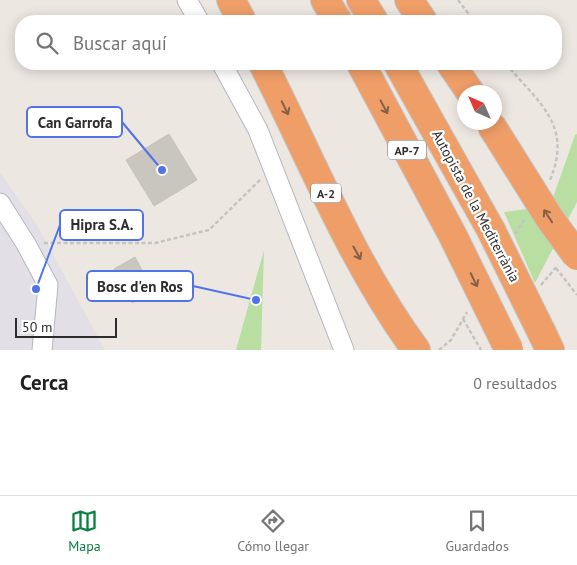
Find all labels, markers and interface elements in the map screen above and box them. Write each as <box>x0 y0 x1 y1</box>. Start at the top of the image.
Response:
search box <box>15 15 562 70</box>
icon: search <box>33 29 61 57</box>
text: Buscar aquí <box>73 31 167 55</box>
north arrow <box>457 85 502 130</box>
one-way arrow <box>379 99 389 114</box>
one-way arrow <box>280 100 290 115</box>
callout: Can Garrofa <box>27 107 122 137</box>
text: Can Garrofa <box>38 113 112 132</box>
street label: Autopista de la Mediterrània <box>428 127 524 285</box>
road number: AP-7 <box>388 140 426 160</box>
road number: A-2 <box>311 184 341 202</box>
one-way arrow <box>543 209 554 223</box>
callout: Hipra S.A. <box>60 210 143 240</box>
text: Hipra S.A. <box>70 215 134 234</box>
one-way arrow <box>352 246 362 260</box>
callout: Bosc d'en Ros <box>87 271 193 301</box>
one-way arrow <box>470 272 479 287</box>
text: Bosc d'en Ros <box>97 277 183 296</box>
scale bar <box>15 315 118 338</box>
text: 50 m <box>22 318 52 336</box>
text: Cerca <box>20 369 69 396</box>
text: 0 resultados <box>473 373 557 393</box>
tab: Mapa <box>68 507 101 555</box>
tab: Cómo llegar <box>237 507 309 555</box>
tab: Guardados <box>446 507 509 555</box>

